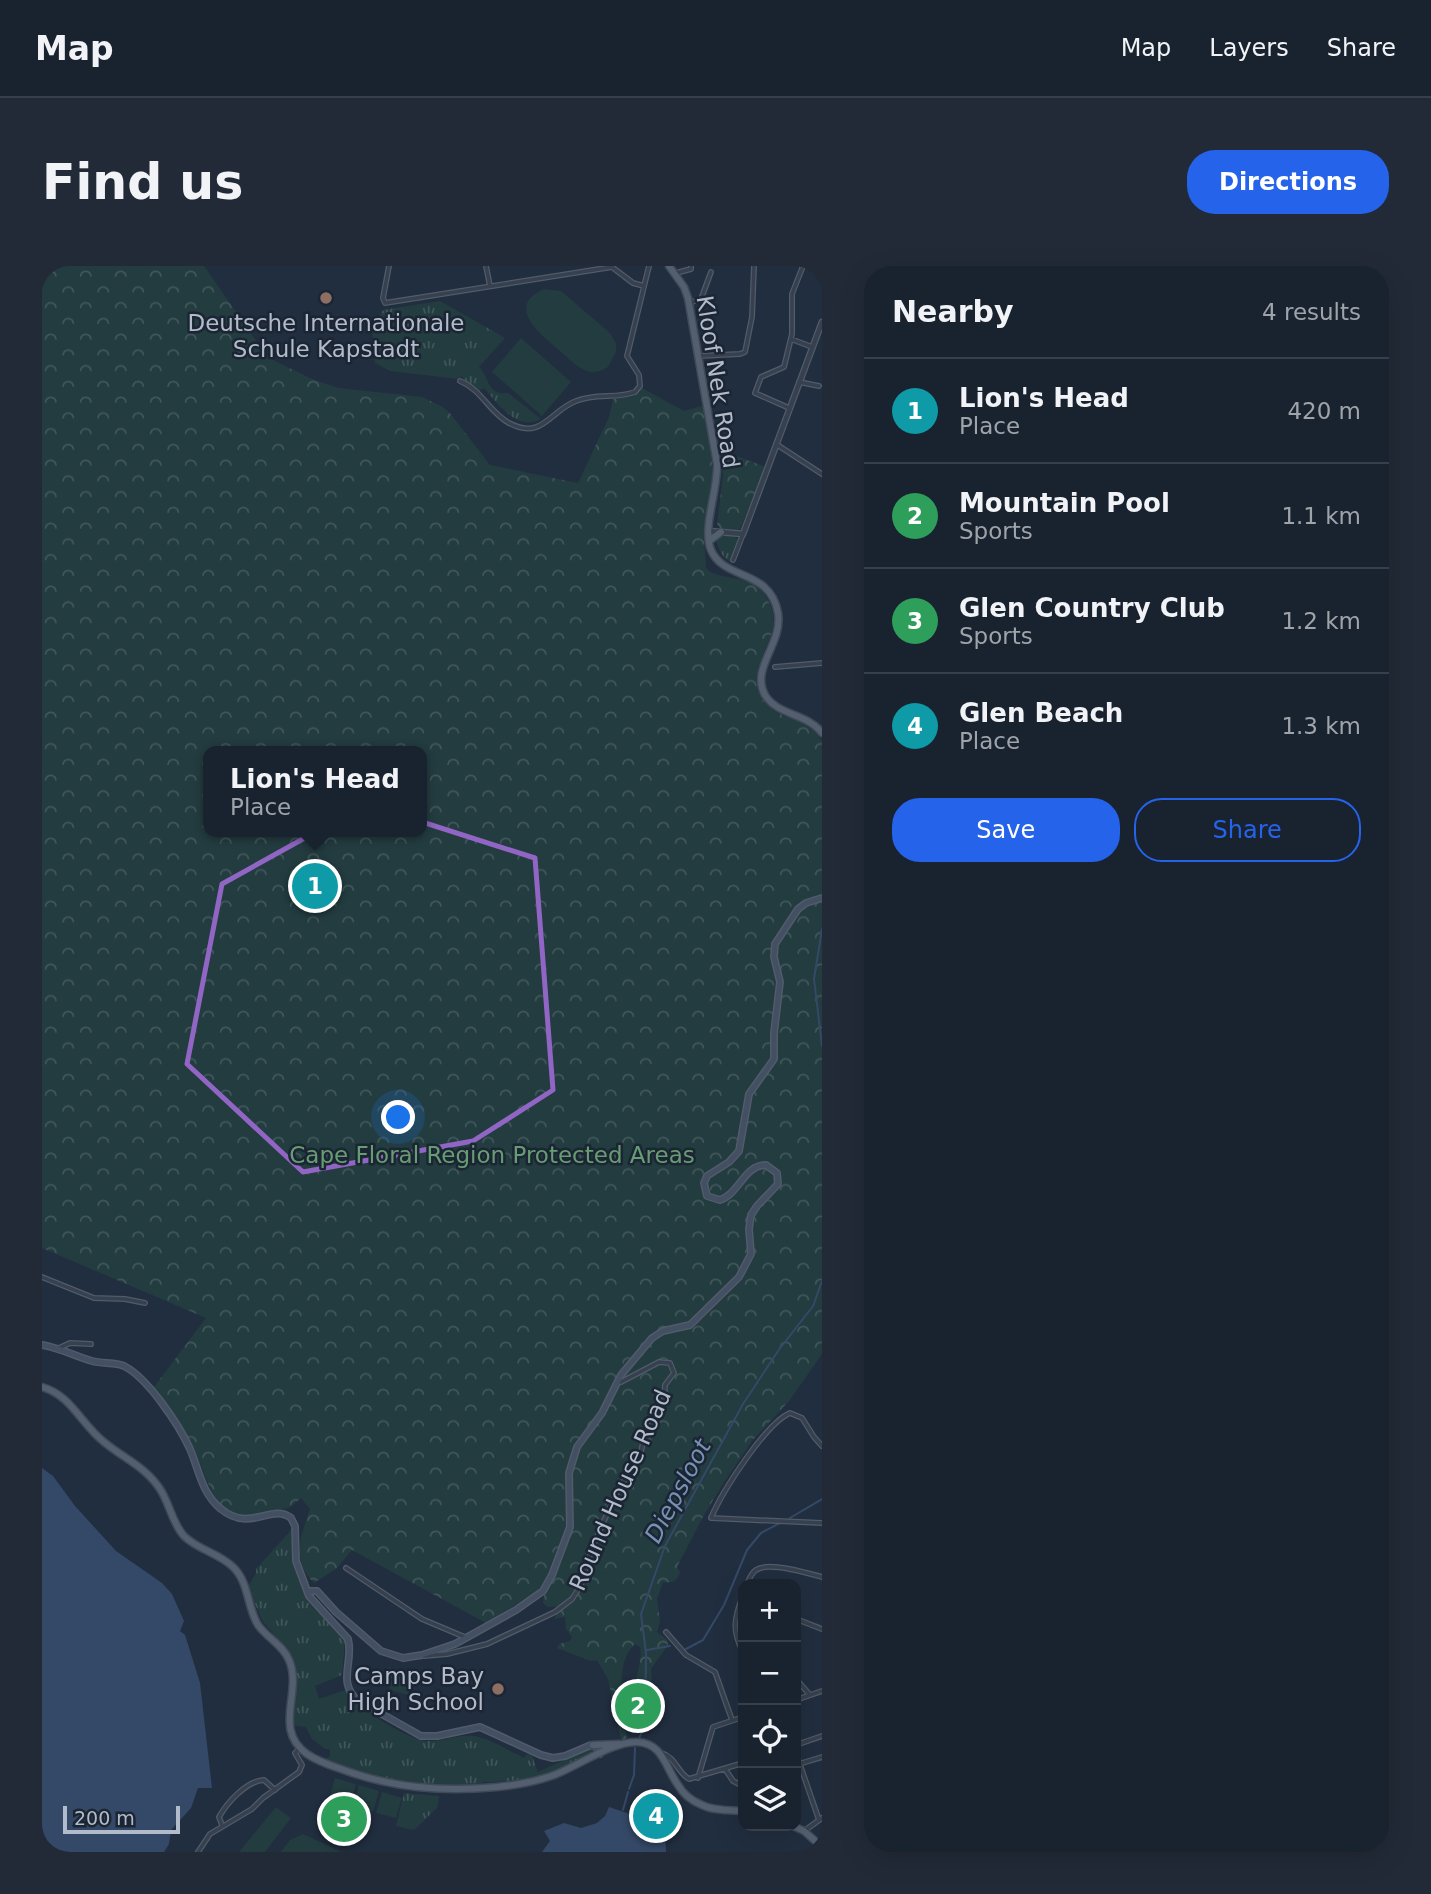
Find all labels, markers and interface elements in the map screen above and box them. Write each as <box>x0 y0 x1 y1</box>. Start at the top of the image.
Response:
text: Map <box>35 29 114 68</box>
text: Map <box>1121 34 1171 62</box>
text: Layers <box>1209 34 1289 62</box>
text: Share <box>1327 34 1396 62</box>
button: Directions <box>1187 150 1389 214</box>
text: Find us <box>42 154 243 211</box>
marker: Deutsche Internationale Schule Kapstadt <box>318 290 334 306</box>
street label: Kloof Nek Road <box>691 294 745 470</box>
text: Nearby <box>892 294 1014 329</box>
text: 4 results <box>1262 299 1361 325</box>
place label: Deutsche Internationale Schule Kapstadt <box>187 310 465 362</box>
text: Lion's Head <box>959 383 1129 413</box>
text: 1 <box>907 398 923 424</box>
text: 420 m <box>1287 398 1361 424</box>
text: Place <box>959 413 1020 439</box>
text: Mountain Pool <box>959 488 1170 518</box>
text: 2 <box>907 503 923 529</box>
text: 1.1 km <box>1281 503 1361 529</box>
text: Sports <box>959 518 1033 544</box>
text: Glen Country Club <box>959 593 1225 623</box>
text: 3 <box>907 608 923 634</box>
text: 1.2 km <box>1281 608 1361 634</box>
text: Sports <box>959 623 1033 649</box>
text: Glen Beach <box>959 698 1123 728</box>
text: 4 <box>907 713 923 739</box>
text: 1.3 km <box>1281 713 1361 739</box>
text: Place <box>959 728 1020 754</box>
popup <box>203 746 427 837</box>
text: Lion's Head <box>230 764 400 794</box>
text: Place <box>230 794 291 820</box>
button: Save <box>892 798 1120 862</box>
button: Share <box>1134 798 1361 862</box>
pin: 1 <box>292 860 338 912</box>
your location <box>381 1100 415 1134</box>
park label: Cape Floral Region Protected Areas <box>289 1142 695 1168</box>
street label: Round House Road <box>564 1386 676 1594</box>
water label: Diepsloot <box>639 1433 718 1548</box>
map controls <box>738 1579 801 1831</box>
button: + <box>738 1579 801 1642</box>
button: − <box>738 1642 801 1705</box>
place label: Camps Bay High School <box>347 1663 484 1715</box>
pin: 2 <box>615 1680 661 1732</box>
marker: Camps Bay High School <box>490 1681 506 1697</box>
button: locate <box>738 1705 801 1768</box>
button: layers <box>738 1768 801 1831</box>
pin: 4 <box>633 1790 679 1842</box>
pin: 3 <box>321 1793 367 1845</box>
scale bar <box>63 1803 180 1835</box>
text: 200 m <box>74 1807 135 1829</box>

